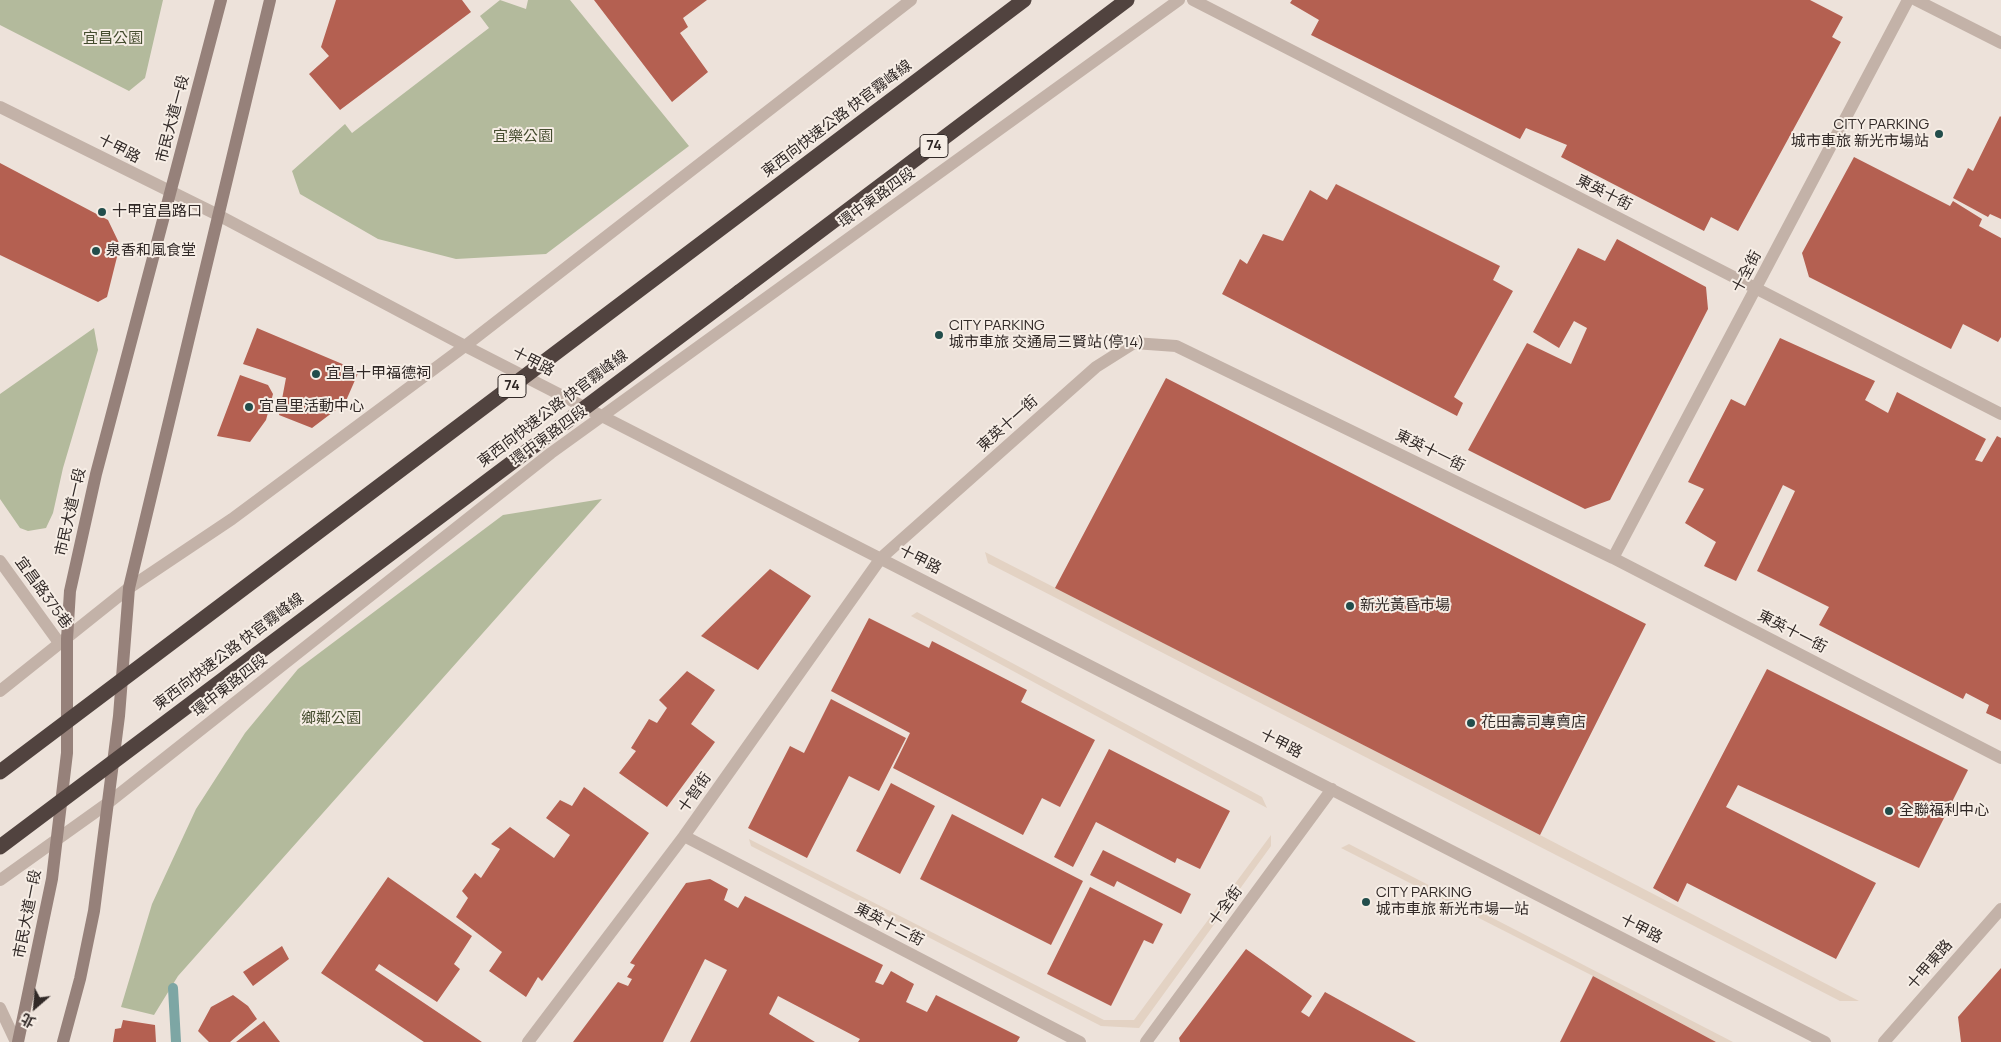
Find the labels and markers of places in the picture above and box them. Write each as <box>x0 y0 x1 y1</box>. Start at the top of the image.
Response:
place label: CITY PARKING 城市車旅 新光市場站 <box>1791 116 1929 151</box>
marker: CITY PARKING 城市車旅 新光市場站 <box>1933 128 1945 140</box>
place label: 十甲宜昌路口 <box>112 203 202 221</box>
marker: 十甲宜昌路口 <box>96 206 108 218</box>
place label: 泉香和風食堂 <box>106 242 196 260</box>
marker: 泉香和風食堂 <box>90 245 102 257</box>
place label: CITY PARKING 城市車旅 交通局三賢站(停14) <box>949 317 1144 352</box>
marker: CITY PARKING 城市車旅 交通局三賢站(停14) <box>933 329 945 341</box>
place label: 宜昌十甲福德祠 <box>326 365 431 383</box>
marker: 宜昌十甲福德祠 <box>310 368 322 380</box>
place label: 宜昌里活動中心 <box>259 398 364 416</box>
marker: 宜昌里活動中心 <box>243 401 255 413</box>
place label: 新光黃昏市場 <box>1360 597 1450 615</box>
marker: 新光黃昏市場 <box>1344 600 1356 612</box>
place label: 花田壽司專賣店 <box>1481 714 1586 732</box>
marker: 花田壽司專賣店 <box>1465 717 1477 729</box>
place label: 全聯福利中心 <box>1899 802 1989 820</box>
marker: 全聯福利中心 <box>1883 805 1895 817</box>
place label: CITY PARKING 城市車旅 新光市場一站 <box>1376 884 1529 919</box>
marker: CITY PARKING 城市車旅 新光市場一站 <box>1360 896 1372 908</box>

